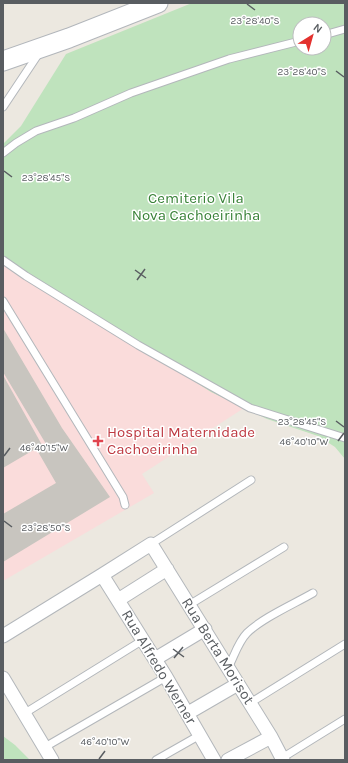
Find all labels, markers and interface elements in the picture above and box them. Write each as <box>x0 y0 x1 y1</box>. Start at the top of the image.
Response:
text: 23°28'40"S <box>230 15 280 27</box>
north arrow <box>292 16 332 56</box>
text: N <box>311 21 325 36</box>
text: 23°28'40"S <box>277 66 327 78</box>
text: 23°28'45"S <box>22 172 70 184</box>
park label: Cemiterio Vila Nova Cachoeirinha <box>132 189 260 224</box>
text: 23°28'45"S <box>278 416 326 428</box>
place label: Hospital Maternidade Cachoeirinha <box>107 423 255 458</box>
marker: Hospital Maternidade Cachoeirinha <box>92 435 104 447</box>
text: 46°40'10"W <box>280 436 328 448</box>
text: 46°40'15"W <box>20 442 68 454</box>
text: 23°28'50"S <box>21 522 71 534</box>
street label: Rua Berta Morisot <box>178 594 258 708</box>
street label: Rua Alfredo Werner <box>118 607 200 728</box>
text: 46°40'10"W <box>81 736 129 748</box>

